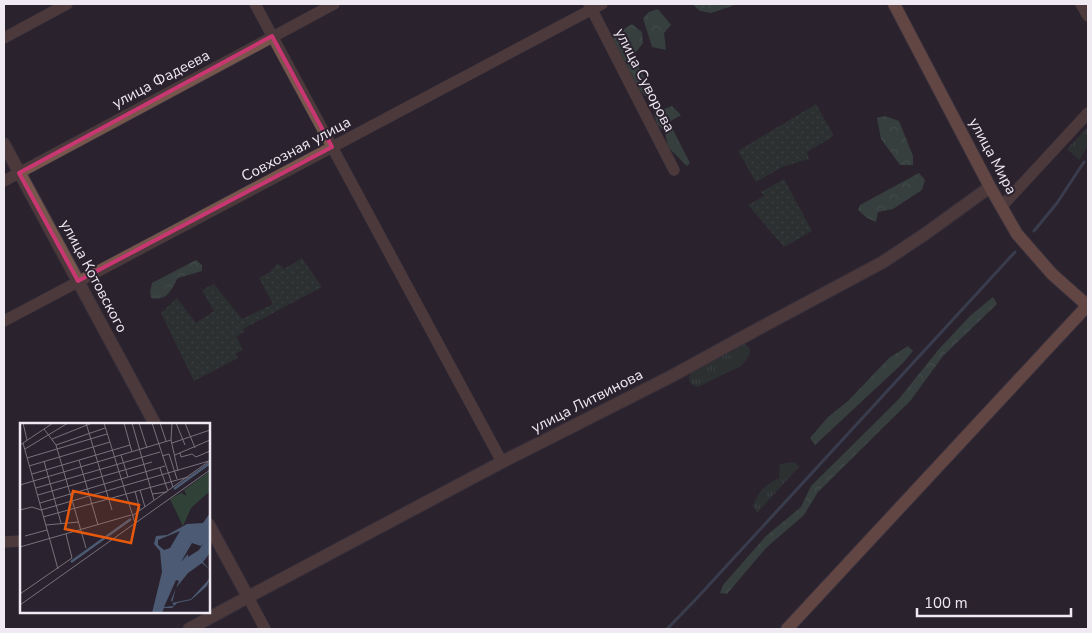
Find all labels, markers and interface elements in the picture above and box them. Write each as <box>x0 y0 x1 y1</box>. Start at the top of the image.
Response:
street label: улица Суворова <box>610 25 680 135</box>
street label: улица Фадеева <box>109 45 213 113</box>
street label: Совхозная улица <box>238 112 354 186</box>
street label: улица Мира <box>964 114 1022 198</box>
street label: улица Котовского <box>56 216 132 336</box>
street label: улица Литвинова <box>528 364 646 438</box>
inset map <box>20 423 210 613</box>
scale bar <box>917 586 1071 618</box>
text: 100 m <box>924 593 968 613</box>

